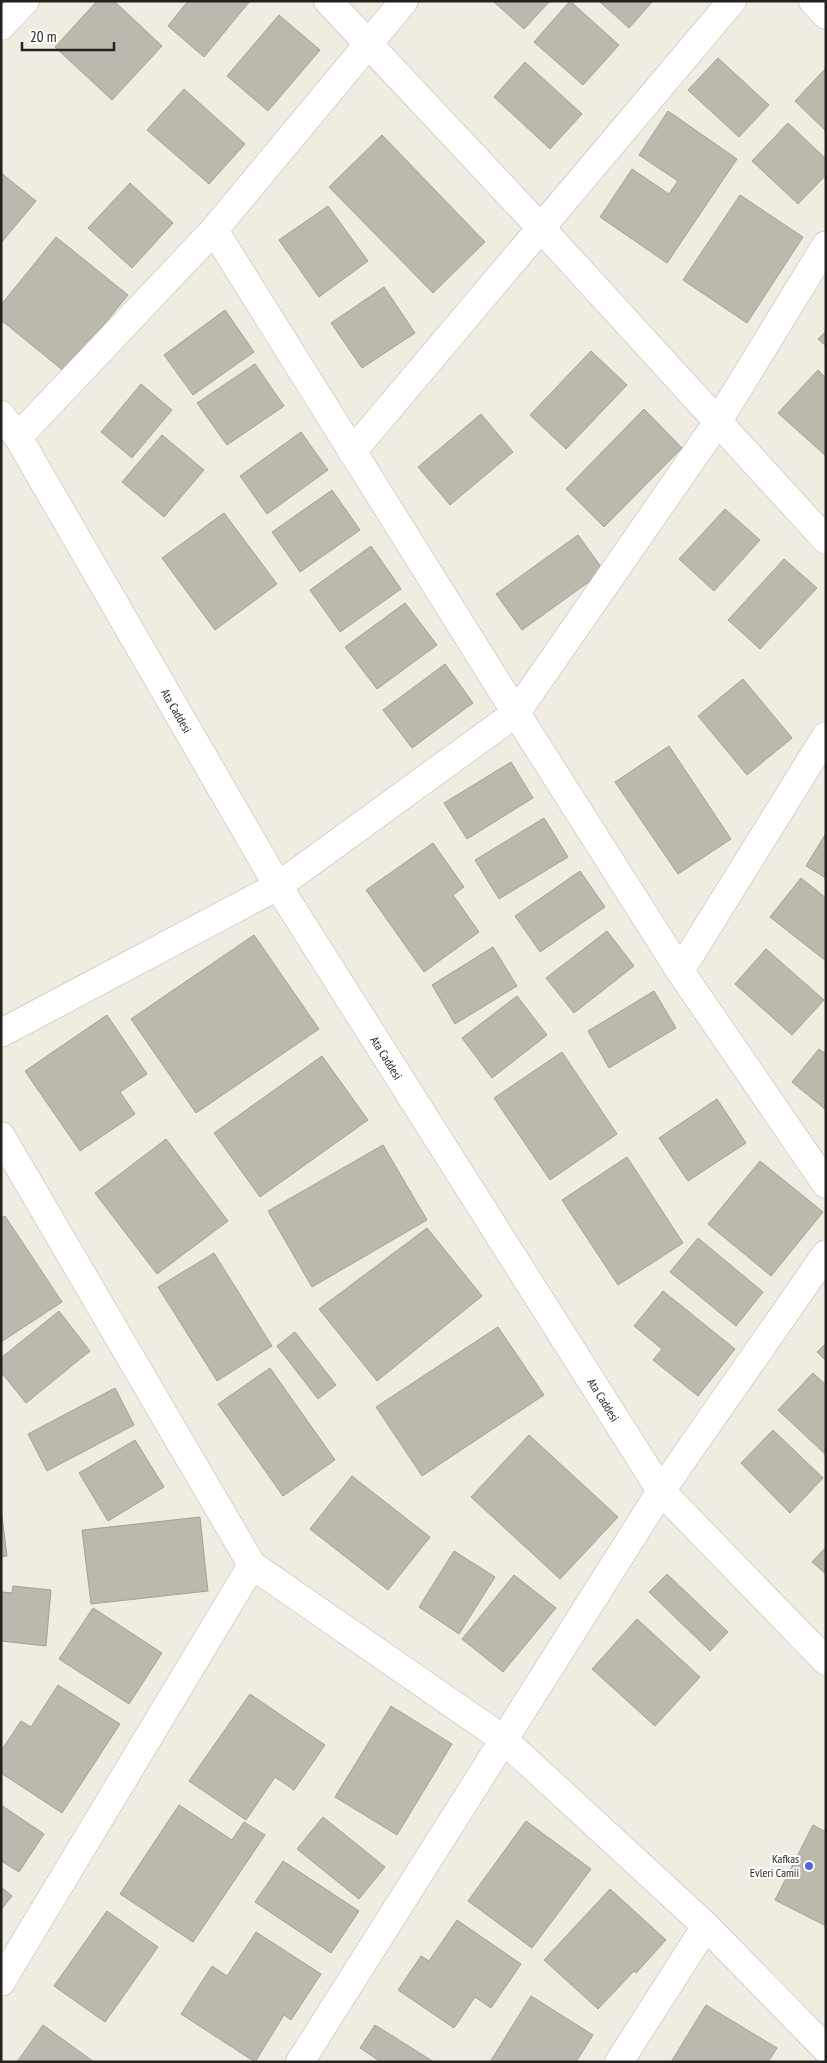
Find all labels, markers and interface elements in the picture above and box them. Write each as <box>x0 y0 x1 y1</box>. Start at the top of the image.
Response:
scale bar <box>22 20 115 52</box>
text: 20 m <box>30 27 56 46</box>
street label: Ata Caddesi <box>158 686 195 735</box>
street label: Ata Caddesi <box>367 1033 406 1082</box>
street label: Ata Caddesi <box>584 1375 623 1424</box>
place label: Kafkas Evleri Camii <box>750 1851 799 1880</box>
marker: Kafkas Evleri Camii <box>803 1860 815 1872</box>

